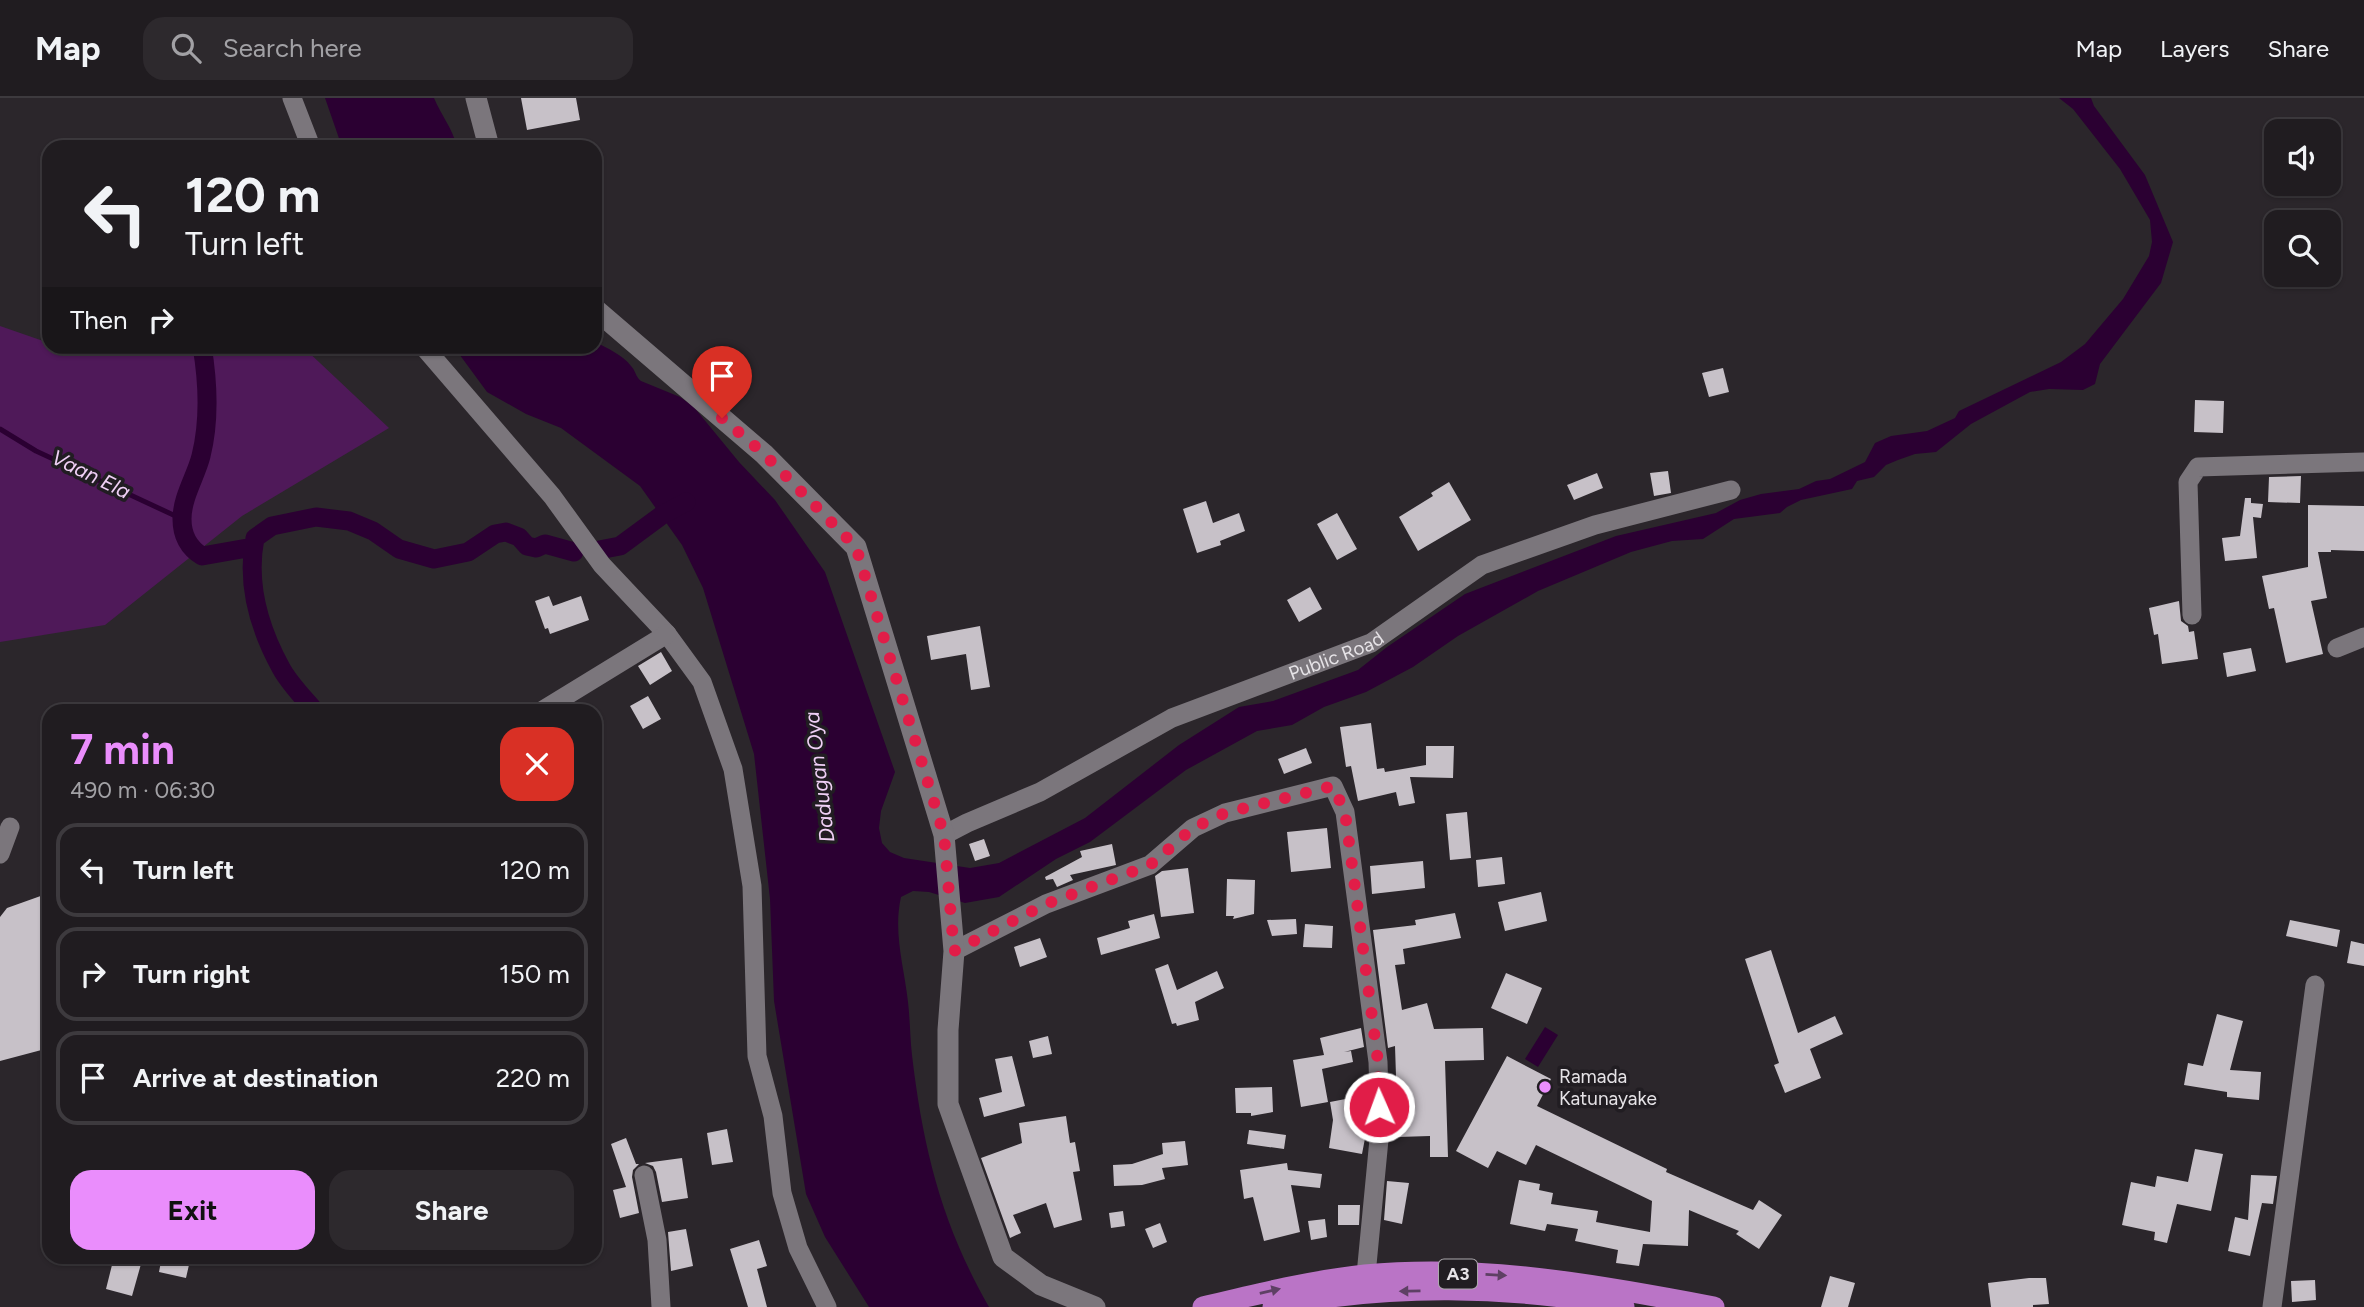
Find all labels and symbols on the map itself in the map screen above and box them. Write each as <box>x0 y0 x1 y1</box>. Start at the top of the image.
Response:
pin <box>692 346 752 418</box>
water label: Vaan Ela <box>47 444 135 504</box>
street label: Public Road <box>1285 626 1388 685</box>
water label: Dadugan Oya <box>799 710 839 844</box>
place label: Ramada Katunayake <box>1559 1065 1657 1110</box>
position arrow <box>1342 1070 1416 1144</box>
marker: Ramada Katunayake <box>1537 1079 1553 1095</box>
road number: A3 <box>1439 1260 1477 1288</box>
one-way arrow <box>1485 1270 1507 1281</box>
one-way arrow <box>1259 1285 1281 1296</box>
one-way arrow <box>1399 1285 1421 1297</box>

